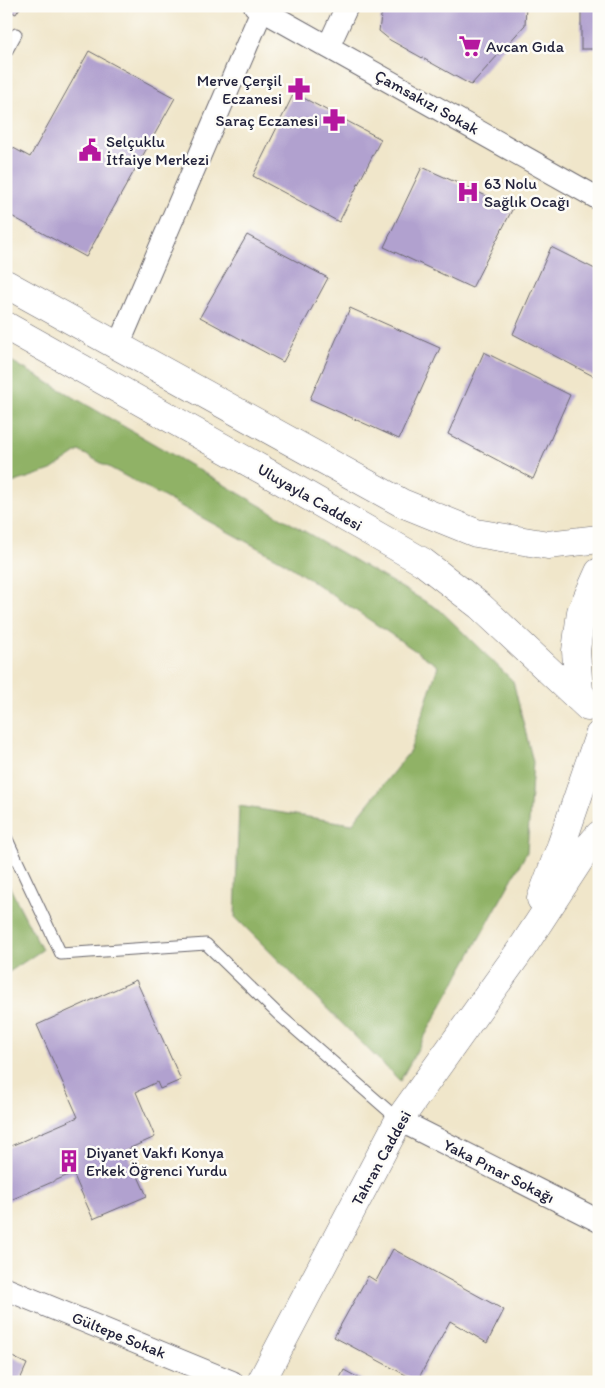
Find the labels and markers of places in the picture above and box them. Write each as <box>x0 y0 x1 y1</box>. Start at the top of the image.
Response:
supermarket icon: Avcan Gıda <box>457 33 483 59</box>
place label: Avcan Gıda <box>486 37 565 56</box>
place label: Merve Çerşil Eczanesi <box>197 71 282 108</box>
pharmacy icon: Merve Çerşil Eczanesi <box>286 76 312 102</box>
pharmacy icon: Saraç Eczanesi <box>321 107 347 133</box>
place label: Saraç Eczanesi <box>216 111 318 130</box>
place label: Selçuklu İtfaiye Merkezi <box>106 132 209 169</box>
public building icon: Selçuklu İtfaiye Merkezi <box>77 137 103 163</box>
place label: 63 Nolu Sağlık Ocağı <box>484 174 570 211</box>
hospital icon: 63 Nolu Sağlık Ocağı <box>455 179 481 205</box>
place label: Diyanet Vakfı Konya Erkek Öğrenci Yurdu <box>86 1143 228 1180</box>
building icon: Diyanet Vakfı Konya Erkek Öğrenci Yurdu <box>56 1148 82 1174</box>

